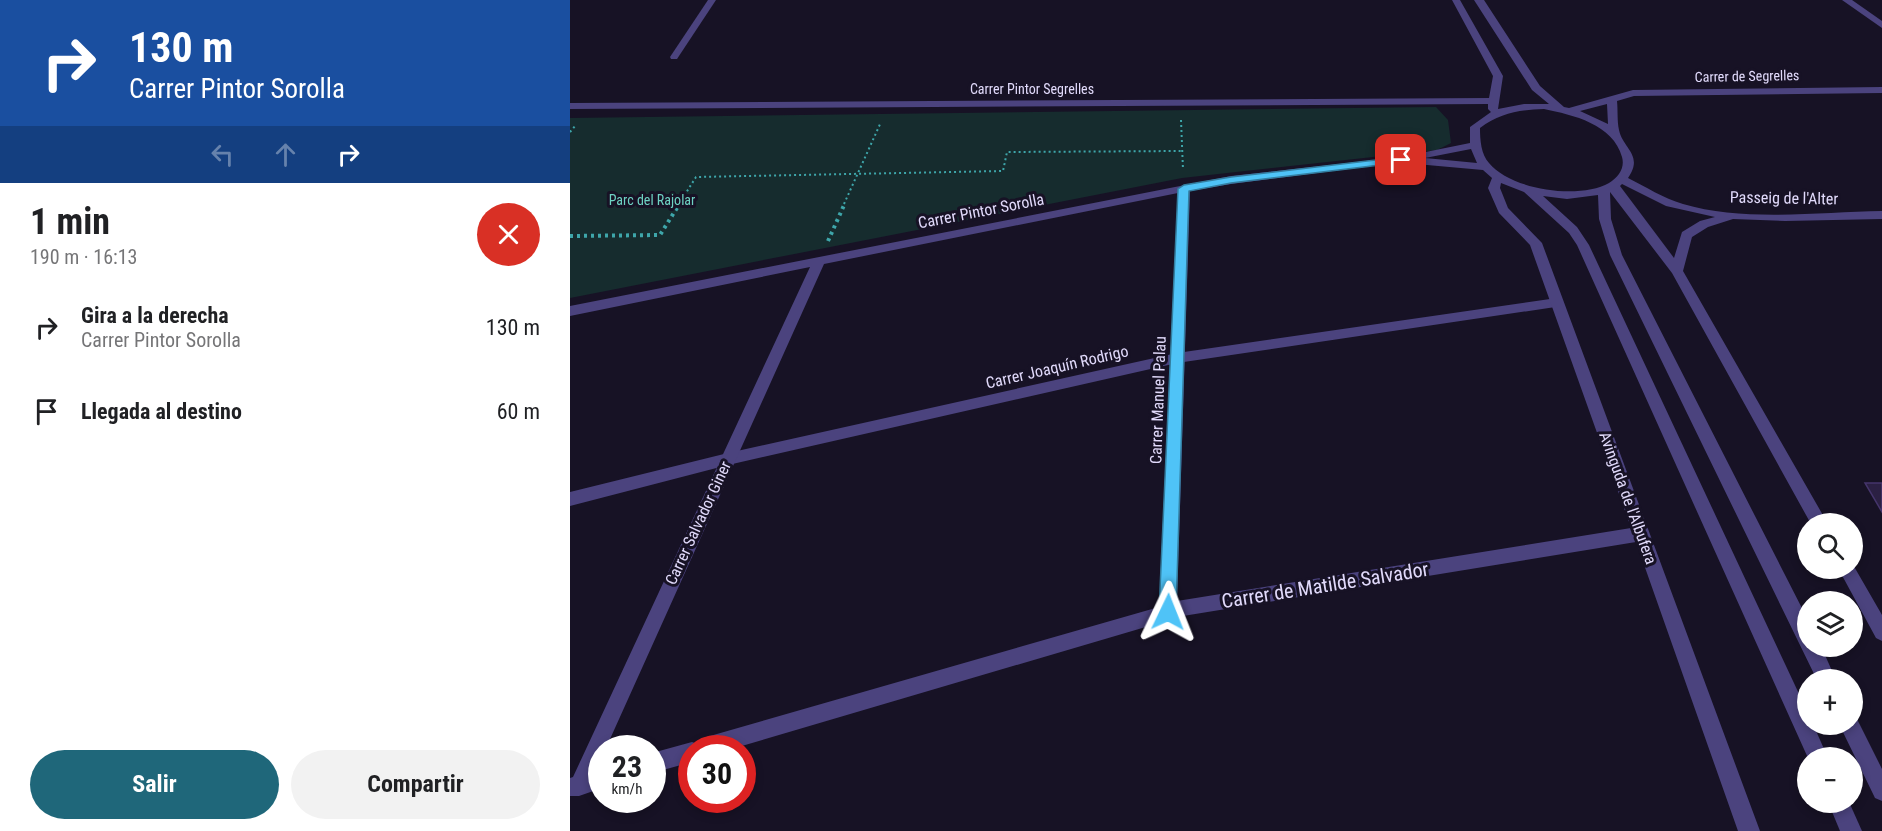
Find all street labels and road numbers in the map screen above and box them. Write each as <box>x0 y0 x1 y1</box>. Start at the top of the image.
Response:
street label: Carrer de Segrelles <box>1695 67 1799 85</box>
street label: Carrer Pintor Segrelles <box>970 81 1094 97</box>
street label: Passeig de l'Alter <box>1730 188 1838 208</box>
street label: Carrer Pintor Sorolla <box>916 189 1046 233</box>
street label: Carrer Manuel Palau <box>1146 336 1170 464</box>
street label: Carrer Joaquín Rodrigo <box>984 341 1130 393</box>
street label: Avinguda de l'Albufera <box>1595 429 1661 567</box>
street label: Carrer Salvador Giner <box>661 458 735 588</box>
street label: Carrer de Matilde Salvador <box>1220 557 1430 613</box>

